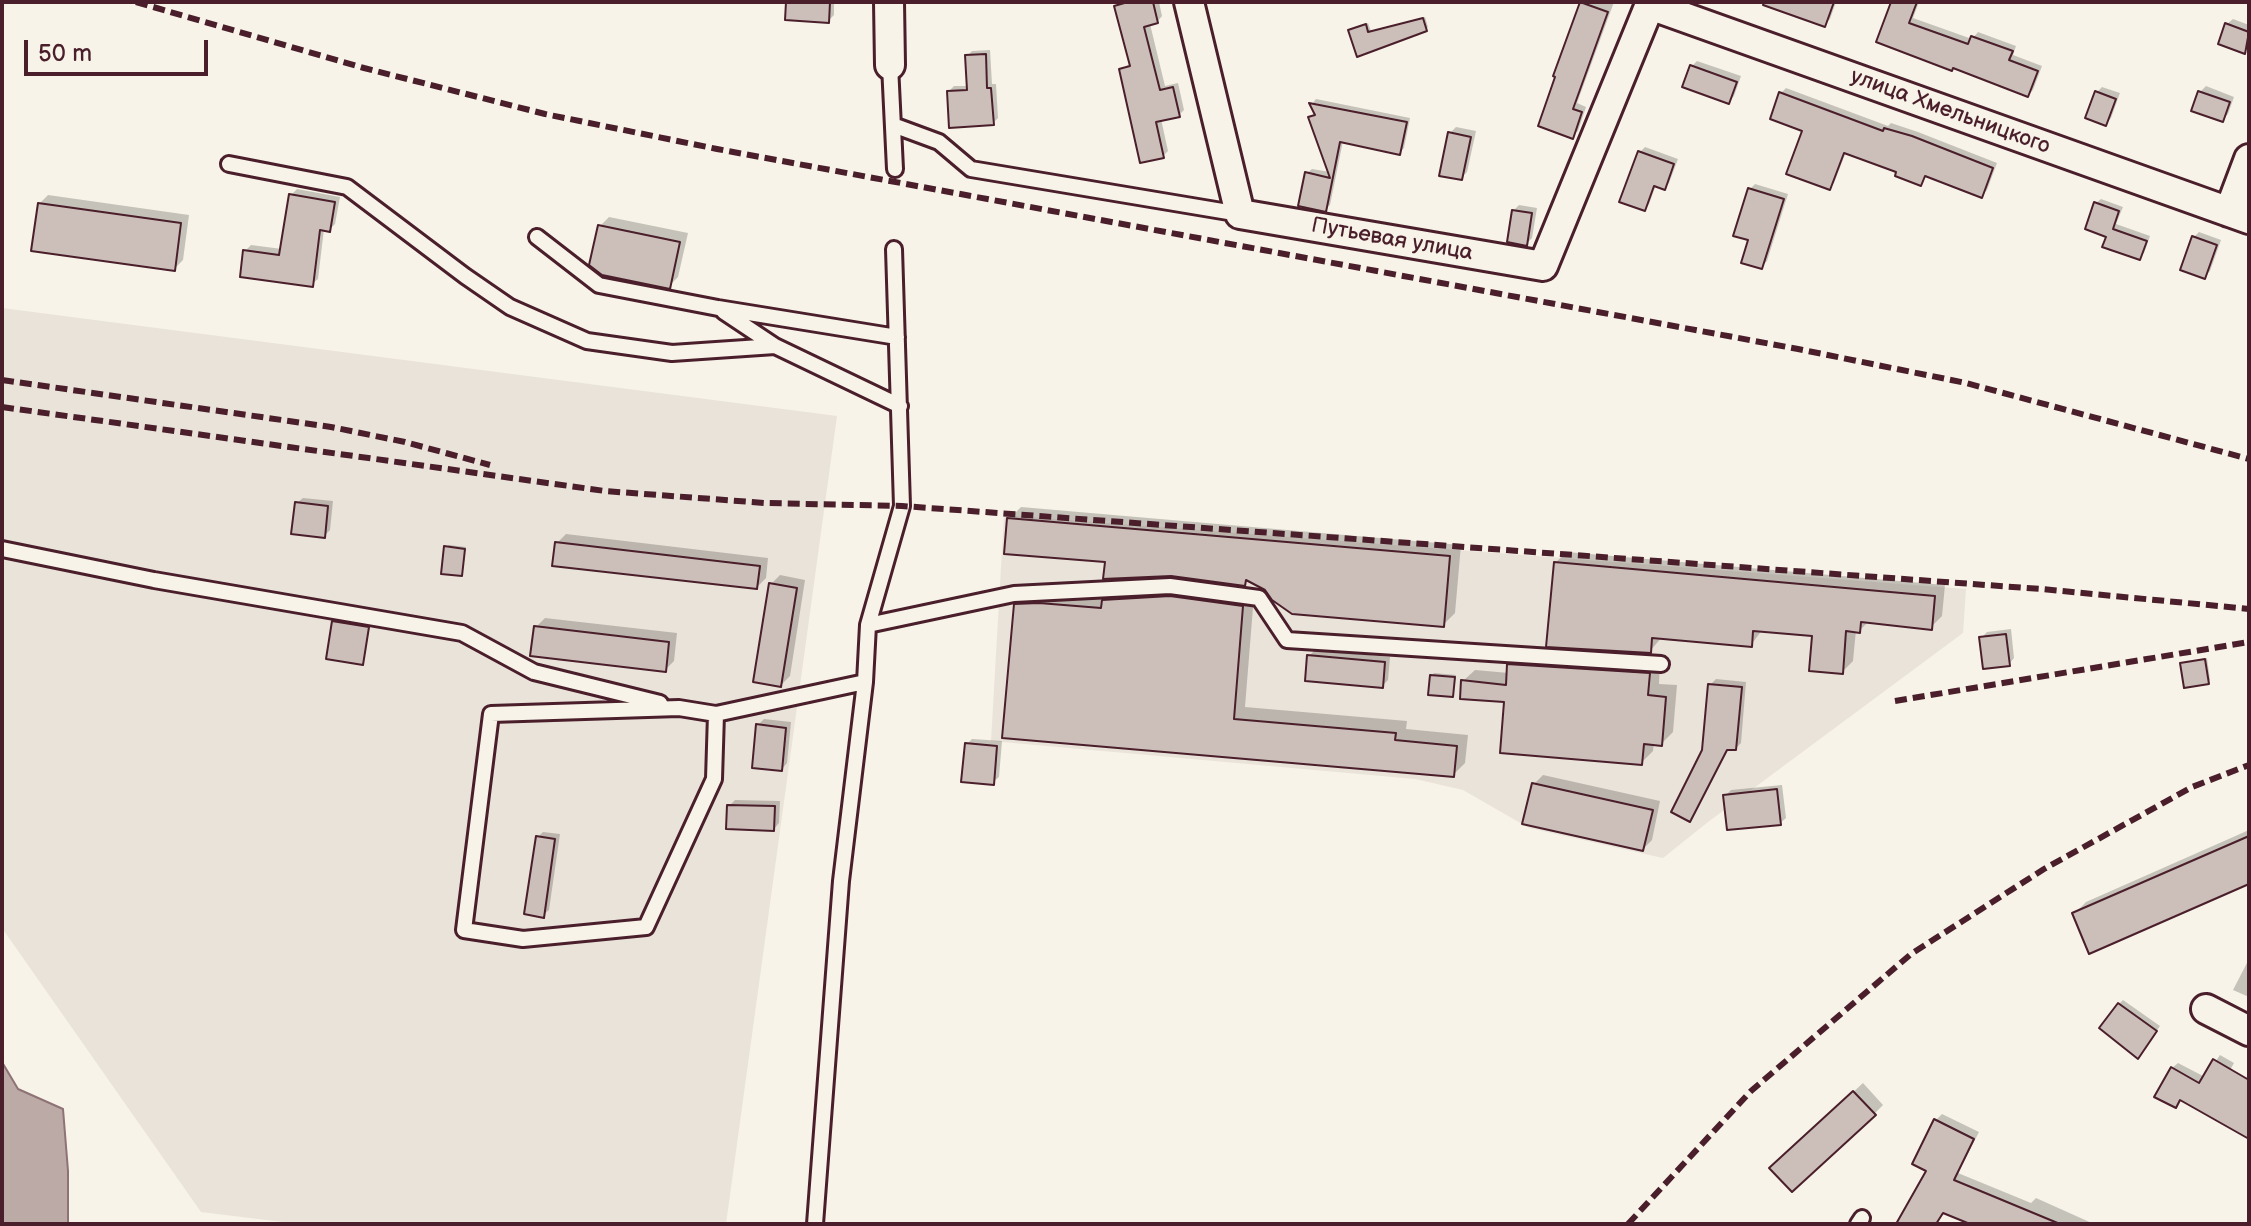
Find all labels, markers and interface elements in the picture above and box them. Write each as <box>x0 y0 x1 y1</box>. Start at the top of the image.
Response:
scale bar <box>28 24 212 74</box>
text: 50 m <box>38 39 92 68</box>
street label: улица Хмельницкого <box>1847 64 2053 160</box>
street label: Путьевая улица <box>1309 213 1475 267</box>

